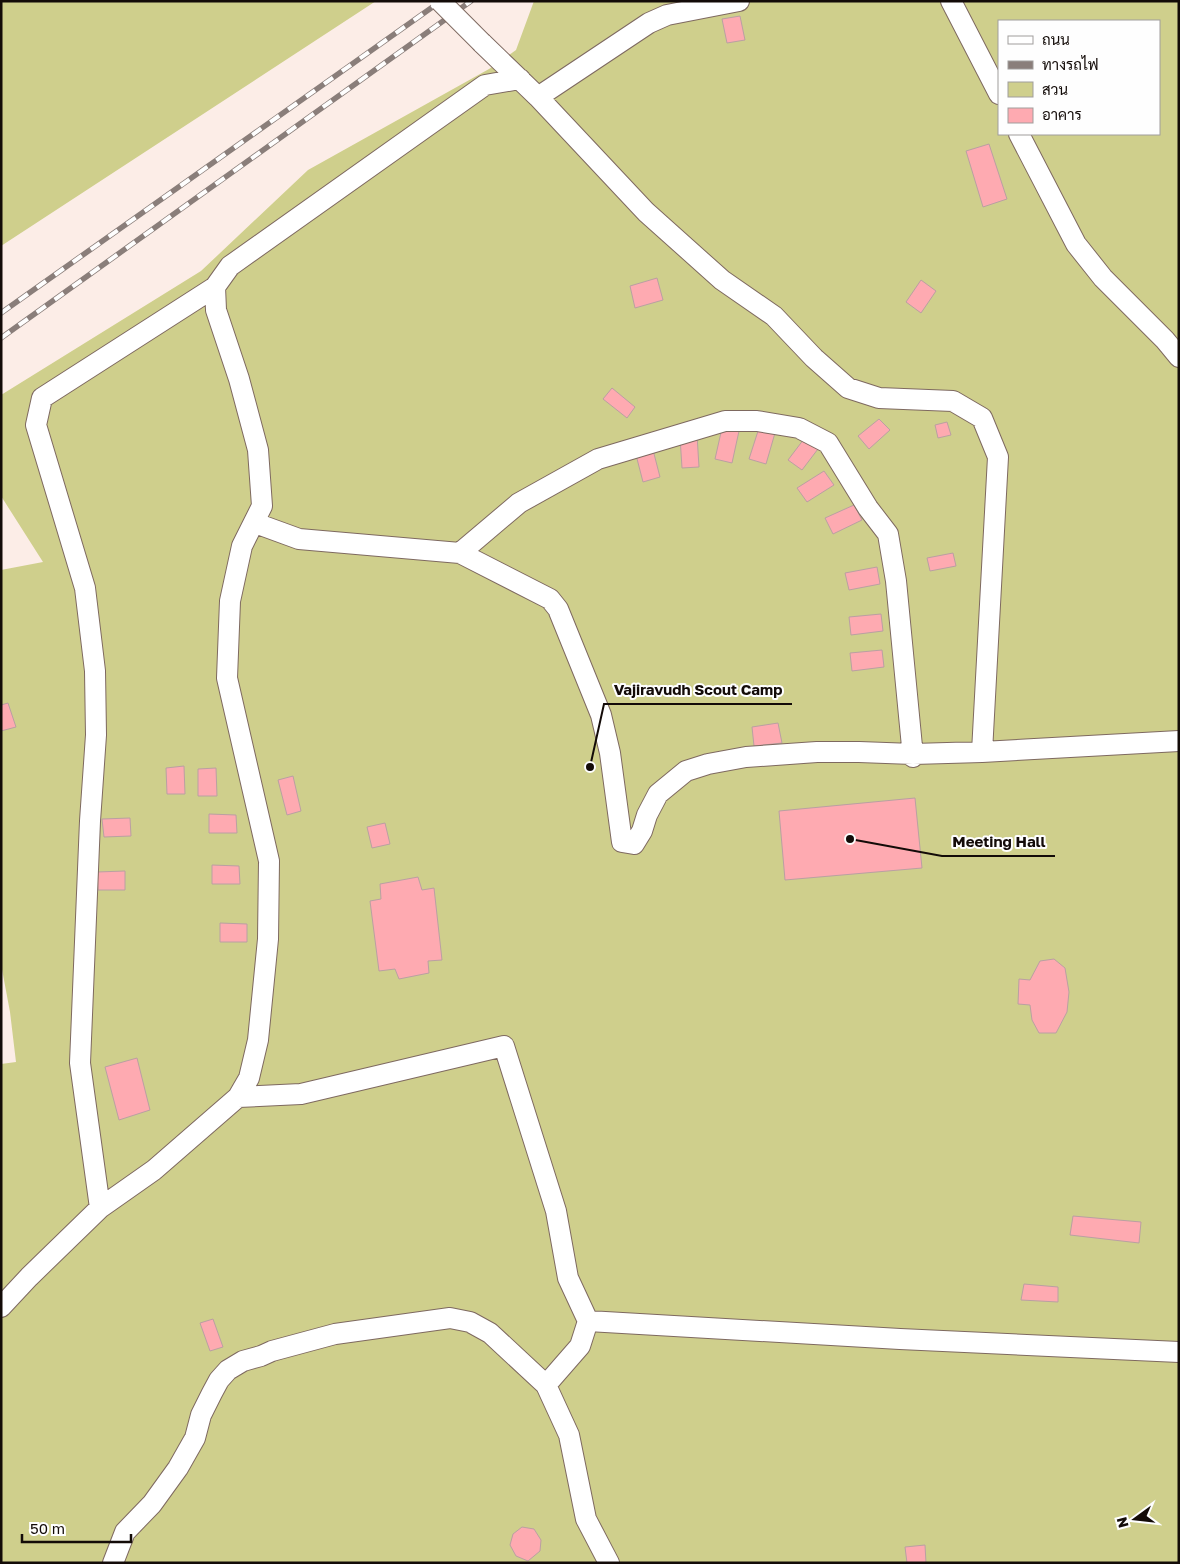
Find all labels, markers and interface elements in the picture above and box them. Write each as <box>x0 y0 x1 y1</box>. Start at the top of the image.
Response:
legend <box>998 20 1160 135</box>
text: ถนน <box>1042 30 1070 48</box>
text: ทางรถไฟ <box>1042 55 1099 73</box>
text: สวน <box>1042 80 1068 98</box>
text: อาคาร <box>1042 105 1082 123</box>
callout: Vajiravudh Scout Camp <box>604 674 792 704</box>
text: Vajiravudh Scout Camp <box>614 680 782 698</box>
callout: Meeting Hall <box>942 826 1055 856</box>
text: Meeting Hall <box>952 832 1046 850</box>
north arrow <box>1110 1494 1160 1544</box>
scale bar <box>22 1512 131 1544</box>
text: N <box>1112 1515 1132 1530</box>
text: 50 m <box>30 1519 65 1537</box>

